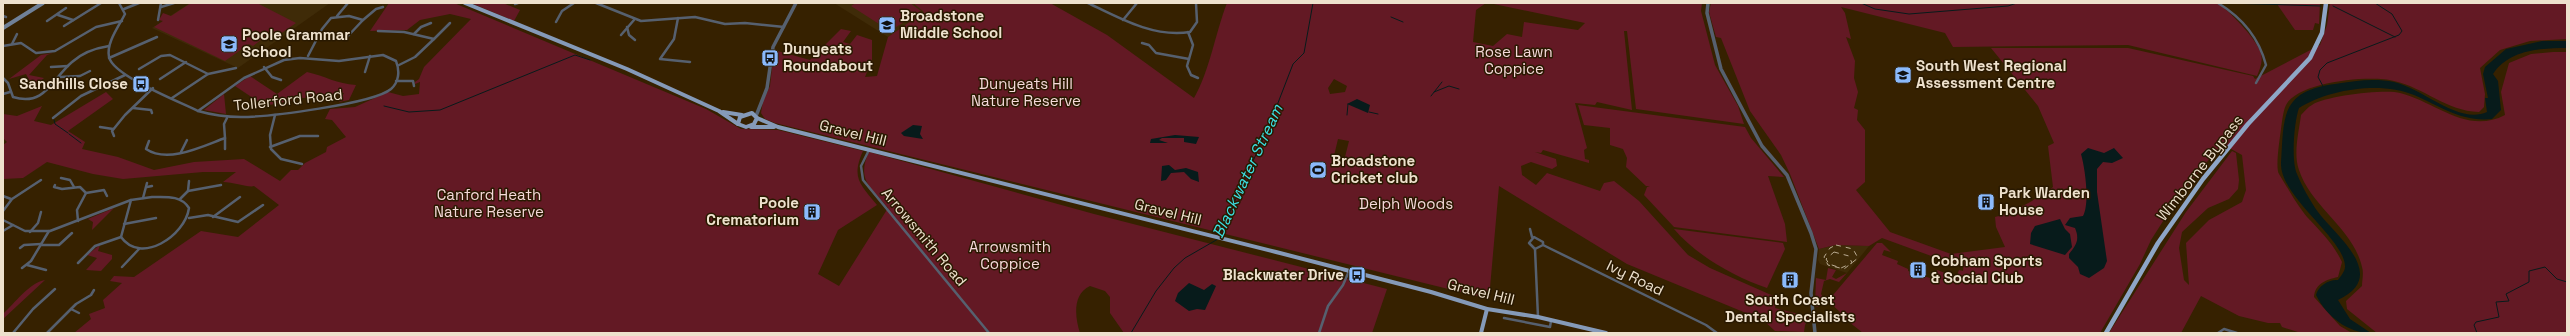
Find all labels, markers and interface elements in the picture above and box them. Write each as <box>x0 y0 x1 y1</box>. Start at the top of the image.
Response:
place label: Broadstone Middle School <box>900 6 1002 42</box>
school or university icon: Broadstone Middle School <box>877 15 897 35</box>
place label: Poole Grammar School <box>242 25 350 61</box>
school or university icon: Poole Grammar School <box>219 34 239 54</box>
place label: Dunyeats Roundabout <box>783 39 873 75</box>
park label: Rose Lawn Coppice <box>1475 42 1553 78</box>
bus stop icon: Dunyeats Roundabout <box>760 48 780 68</box>
place label: South West Regional Assessment Centre <box>1916 56 2066 92</box>
school or university icon: South West Regional Assessment Centre <box>1893 65 1913 85</box>
place label: Sandhills Close <box>19 74 128 93</box>
bus stop icon: Sandhills Close <box>131 74 151 94</box>
park label: Dunyeats Hill Nature Reserve <box>971 74 1081 110</box>
street label: Tollerford Road <box>232 84 344 115</box>
water label: Blackwater Stream <box>1207 100 1288 241</box>
street label: Wimborne Bypass <box>2152 111 2247 225</box>
street label: Gravel Hill <box>818 115 889 150</box>
place label: Broadstone Cricket club <box>1331 151 1418 187</box>
sports icon: Broadstone Cricket club <box>1308 160 1328 180</box>
place label: Park Warden House <box>1999 183 2090 219</box>
street label: Arrowsmith Road <box>878 184 971 290</box>
park label: Canford Heath Nature Reserve <box>434 185 544 221</box>
building icon: Park Warden House <box>1976 192 1996 212</box>
place label: Poole Crematorium <box>706 193 799 229</box>
street label: Gravel Hill <box>1133 194 1204 229</box>
park label: Delph Woods <box>1359 194 1453 213</box>
building icon: Poole Crematorium <box>802 202 822 222</box>
park label: Arrowsmith Coppice <box>969 237 1051 273</box>
place label: Cobham Sports & Social Club <box>1931 251 2043 287</box>
street label: Ivy Road <box>1603 256 1667 300</box>
building icon: Cobham Sports & Social Club <box>1908 260 1928 280</box>
place label: Blackwater Drive <box>1223 265 1344 284</box>
bus stop icon: Blackwater Drive <box>1347 265 1367 285</box>
building icon: South Coast Dental Specialists <box>1780 270 1800 290</box>
street label: Gravel Hill <box>1446 274 1517 309</box>
place label: South Coast Dental Specialists <box>1725 290 1855 326</box>

